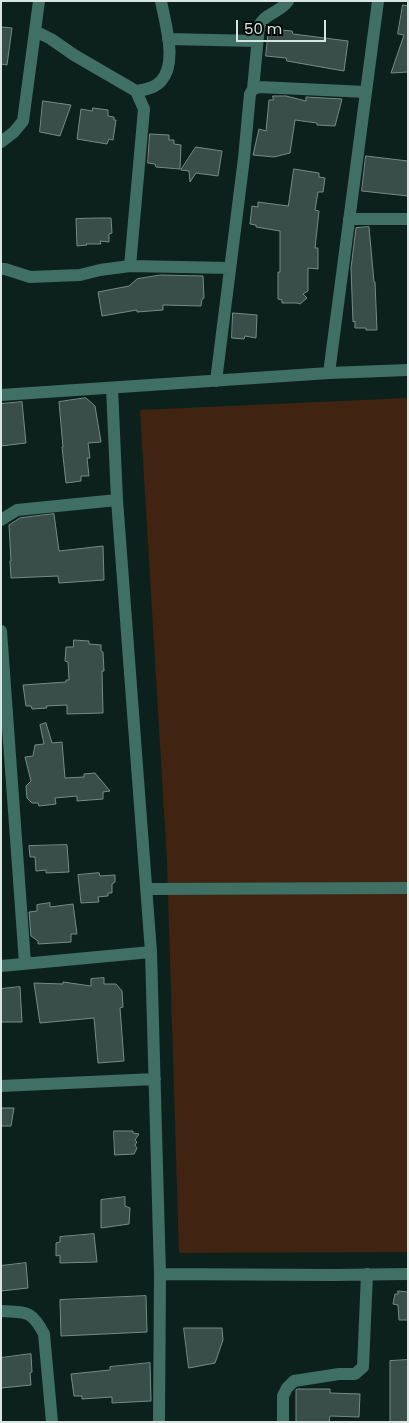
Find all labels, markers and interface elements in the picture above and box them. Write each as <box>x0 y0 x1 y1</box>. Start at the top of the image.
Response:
scale bar <box>239 10 329 42</box>
text: 50 m <box>244 18 282 39</box>

